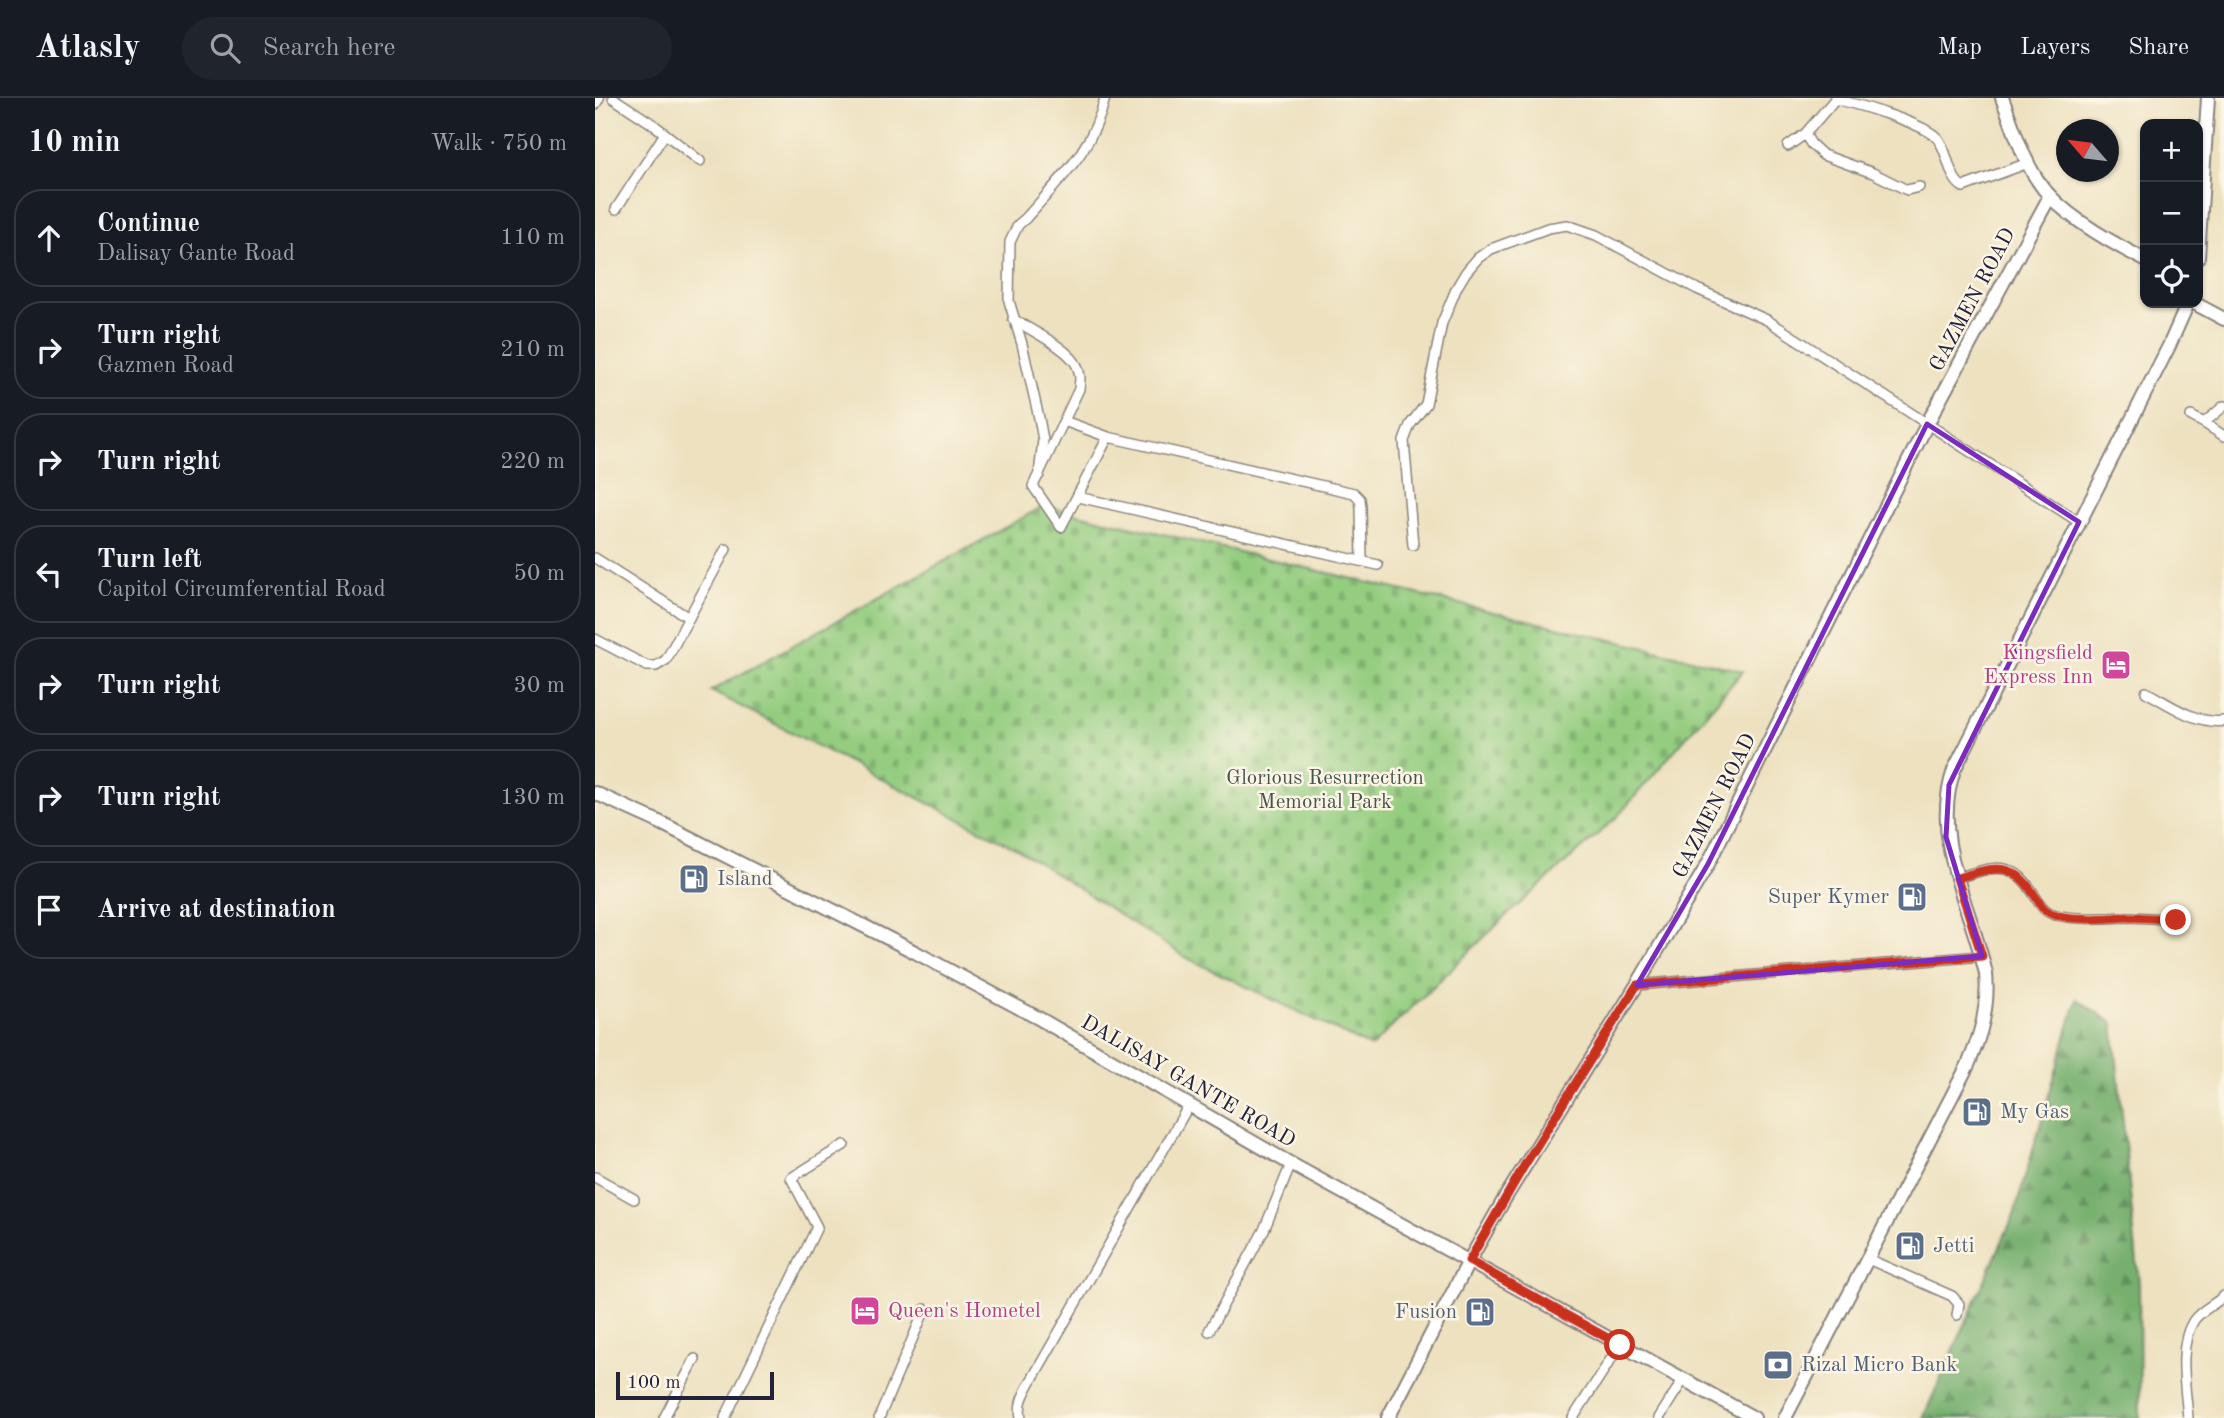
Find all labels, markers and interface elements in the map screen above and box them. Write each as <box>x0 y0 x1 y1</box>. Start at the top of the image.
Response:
search box <box>182 17 672 80</box>
icon: search <box>206 29 244 67</box>
text: Atlasly <box>35 32 140 65</box>
text: Search here <box>262 35 396 61</box>
text: Map <box>1938 36 1982 60</box>
text: Layers <box>2020 36 2090 60</box>
text: Share <box>2128 36 2189 60</box>
north arrow <box>2056 119 2119 182</box>
map controls <box>2140 119 2203 308</box>
button: + <box>2140 119 2203 182</box>
text: 10 min <box>28 128 121 158</box>
text: Walk · 750 m <box>431 132 567 155</box>
button: − <box>2140 182 2203 245</box>
text: Continue <box>97 211 200 237</box>
icon: ahead <box>30 219 68 257</box>
street label: GAZMEN ROAD <box>1926 225 2020 375</box>
text: 110 m <box>500 226 565 249</box>
text: Dalisay Gante Road <box>97 242 295 265</box>
button: locate <box>2140 245 2203 308</box>
text: Turn right <box>97 323 220 349</box>
icon: right <box>30 331 68 369</box>
text: 210 m <box>500 338 565 361</box>
text: Gazmen Road <box>97 354 234 377</box>
icon: right <box>30 443 68 481</box>
text: Turn right <box>97 449 220 475</box>
text: 220 m <box>500 450 565 473</box>
text: Turn left <box>97 547 202 573</box>
icon: left <box>30 555 68 593</box>
text: 50 m <box>514 562 565 585</box>
text: Capitol Circumferential Road <box>97 578 386 601</box>
place label: Kingsfield Express Inn <box>1983 643 2093 688</box>
hotel icon: Kingsfield Express Inn <box>2099 648 2133 682</box>
icon: right <box>30 667 68 705</box>
text: Turn right <box>97 673 220 699</box>
text: 30 m <box>514 674 565 697</box>
street label: GAZMEN ROAD <box>1669 730 1761 882</box>
park label: Glorious Resurrection Memorial Park <box>1226 768 1424 813</box>
icon: right <box>30 779 68 817</box>
text: Turn right <box>97 785 220 811</box>
text: 130 m <box>500 786 565 809</box>
fuel station icon: Island <box>677 862 711 896</box>
place label: Island <box>717 869 773 890</box>
fuel station icon: Super Kymer <box>1895 880 1929 914</box>
place label: Super Kymer <box>1768 887 1889 908</box>
icon: arrive <box>30 891 68 929</box>
text: Arrive at destination <box>97 897 336 923</box>
route end <box>2160 904 2191 935</box>
street label: DALISAY GANTE ROAD <box>1077 1012 1299 1152</box>
fuel station icon: My Gas <box>1960 1095 1994 1129</box>
place label: My Gas <box>2000 1102 2069 1123</box>
fuel station icon: Jetti <box>1893 1229 1927 1263</box>
place label: Jetti <box>1933 1236 1974 1257</box>
hotel icon: Queen's Hometel <box>848 1294 882 1328</box>
fuel station icon: Fusion <box>1463 1295 1497 1329</box>
place label: Queen's Hometel <box>888 1301 1041 1322</box>
place label: Fusion <box>1395 1302 1457 1323</box>
route start <box>1604 1329 1635 1360</box>
bank icon: Rizal Micro Bank <box>1761 1348 1795 1382</box>
place label: Rizal Micro Bank <box>1801 1355 1957 1376</box>
scale bar <box>616 1369 773 1401</box>
text: 100 m <box>627 1374 680 1393</box>

